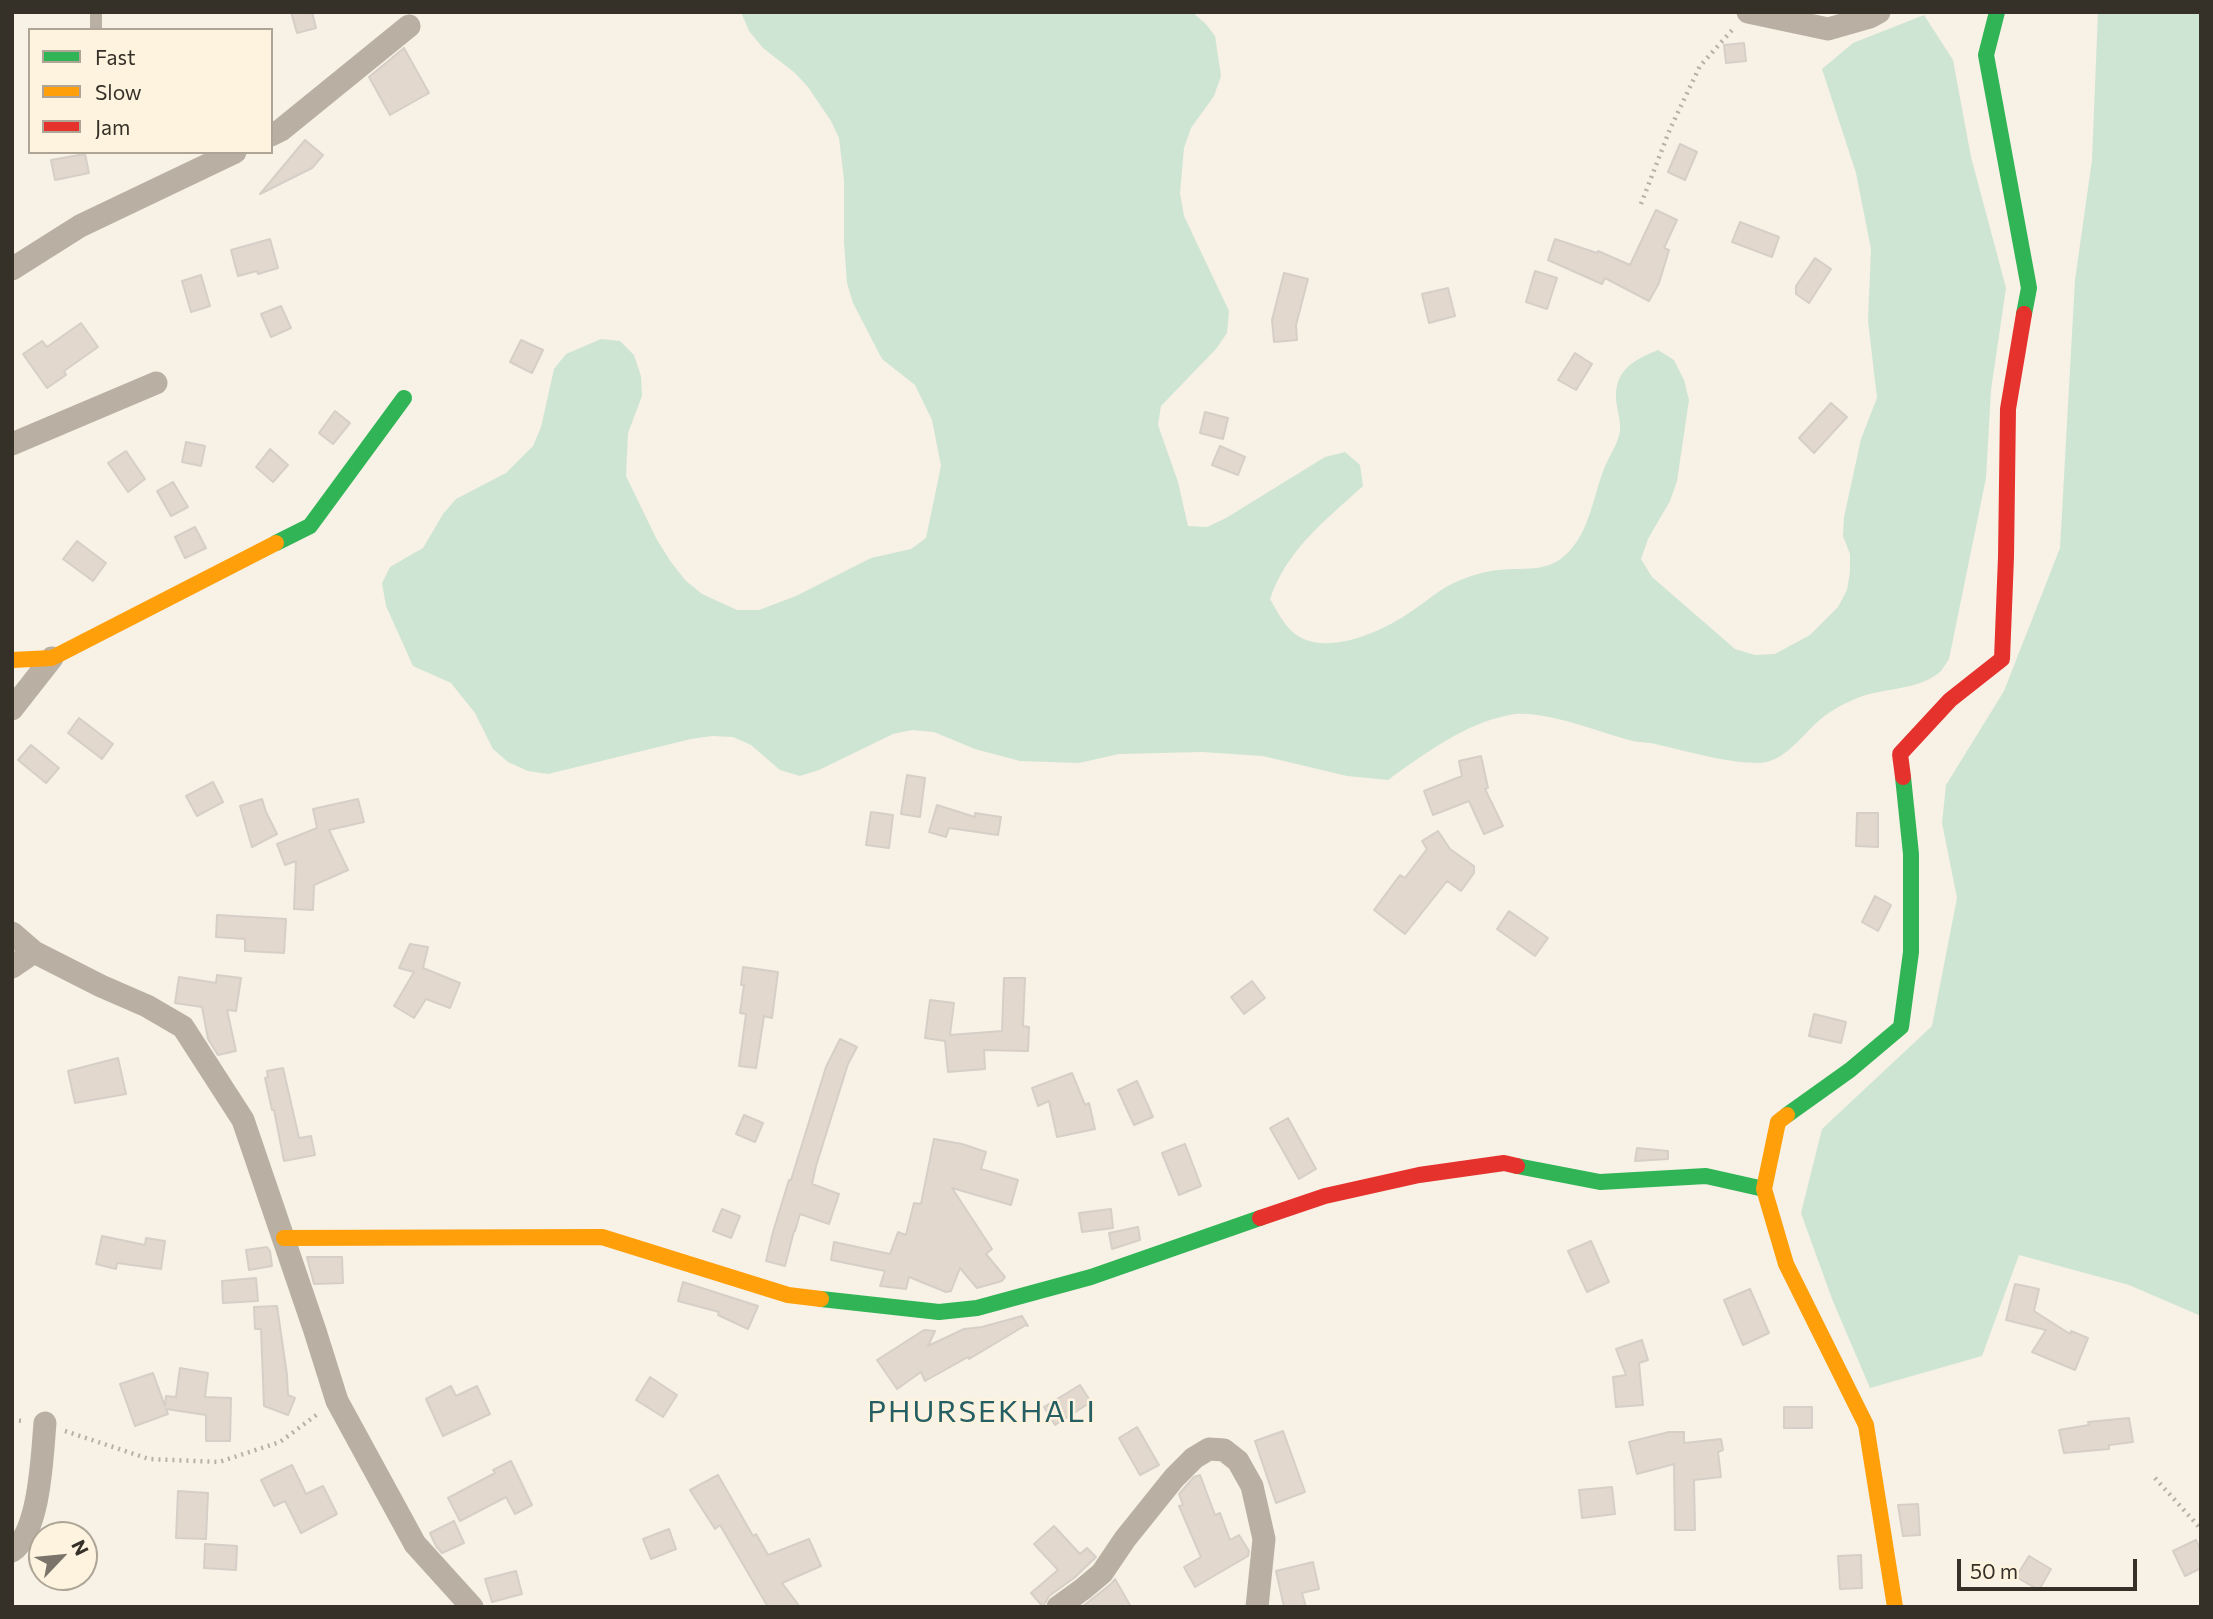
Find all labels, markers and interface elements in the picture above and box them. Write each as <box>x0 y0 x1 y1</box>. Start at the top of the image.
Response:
legend <box>28 28 273 154</box>
text: Fast <box>95 44 136 69</box>
text: Slow <box>95 79 142 104</box>
text: Jam <box>95 114 130 139</box>
district label: PHURSEKHALI <box>869 1394 1095 1430</box>
north arrow <box>28 1521 98 1591</box>
text: N <box>67 1536 94 1559</box>
scale bar <box>1961 1546 2141 1590</box>
text: 50 m <box>1970 1558 2018 1583</box>

